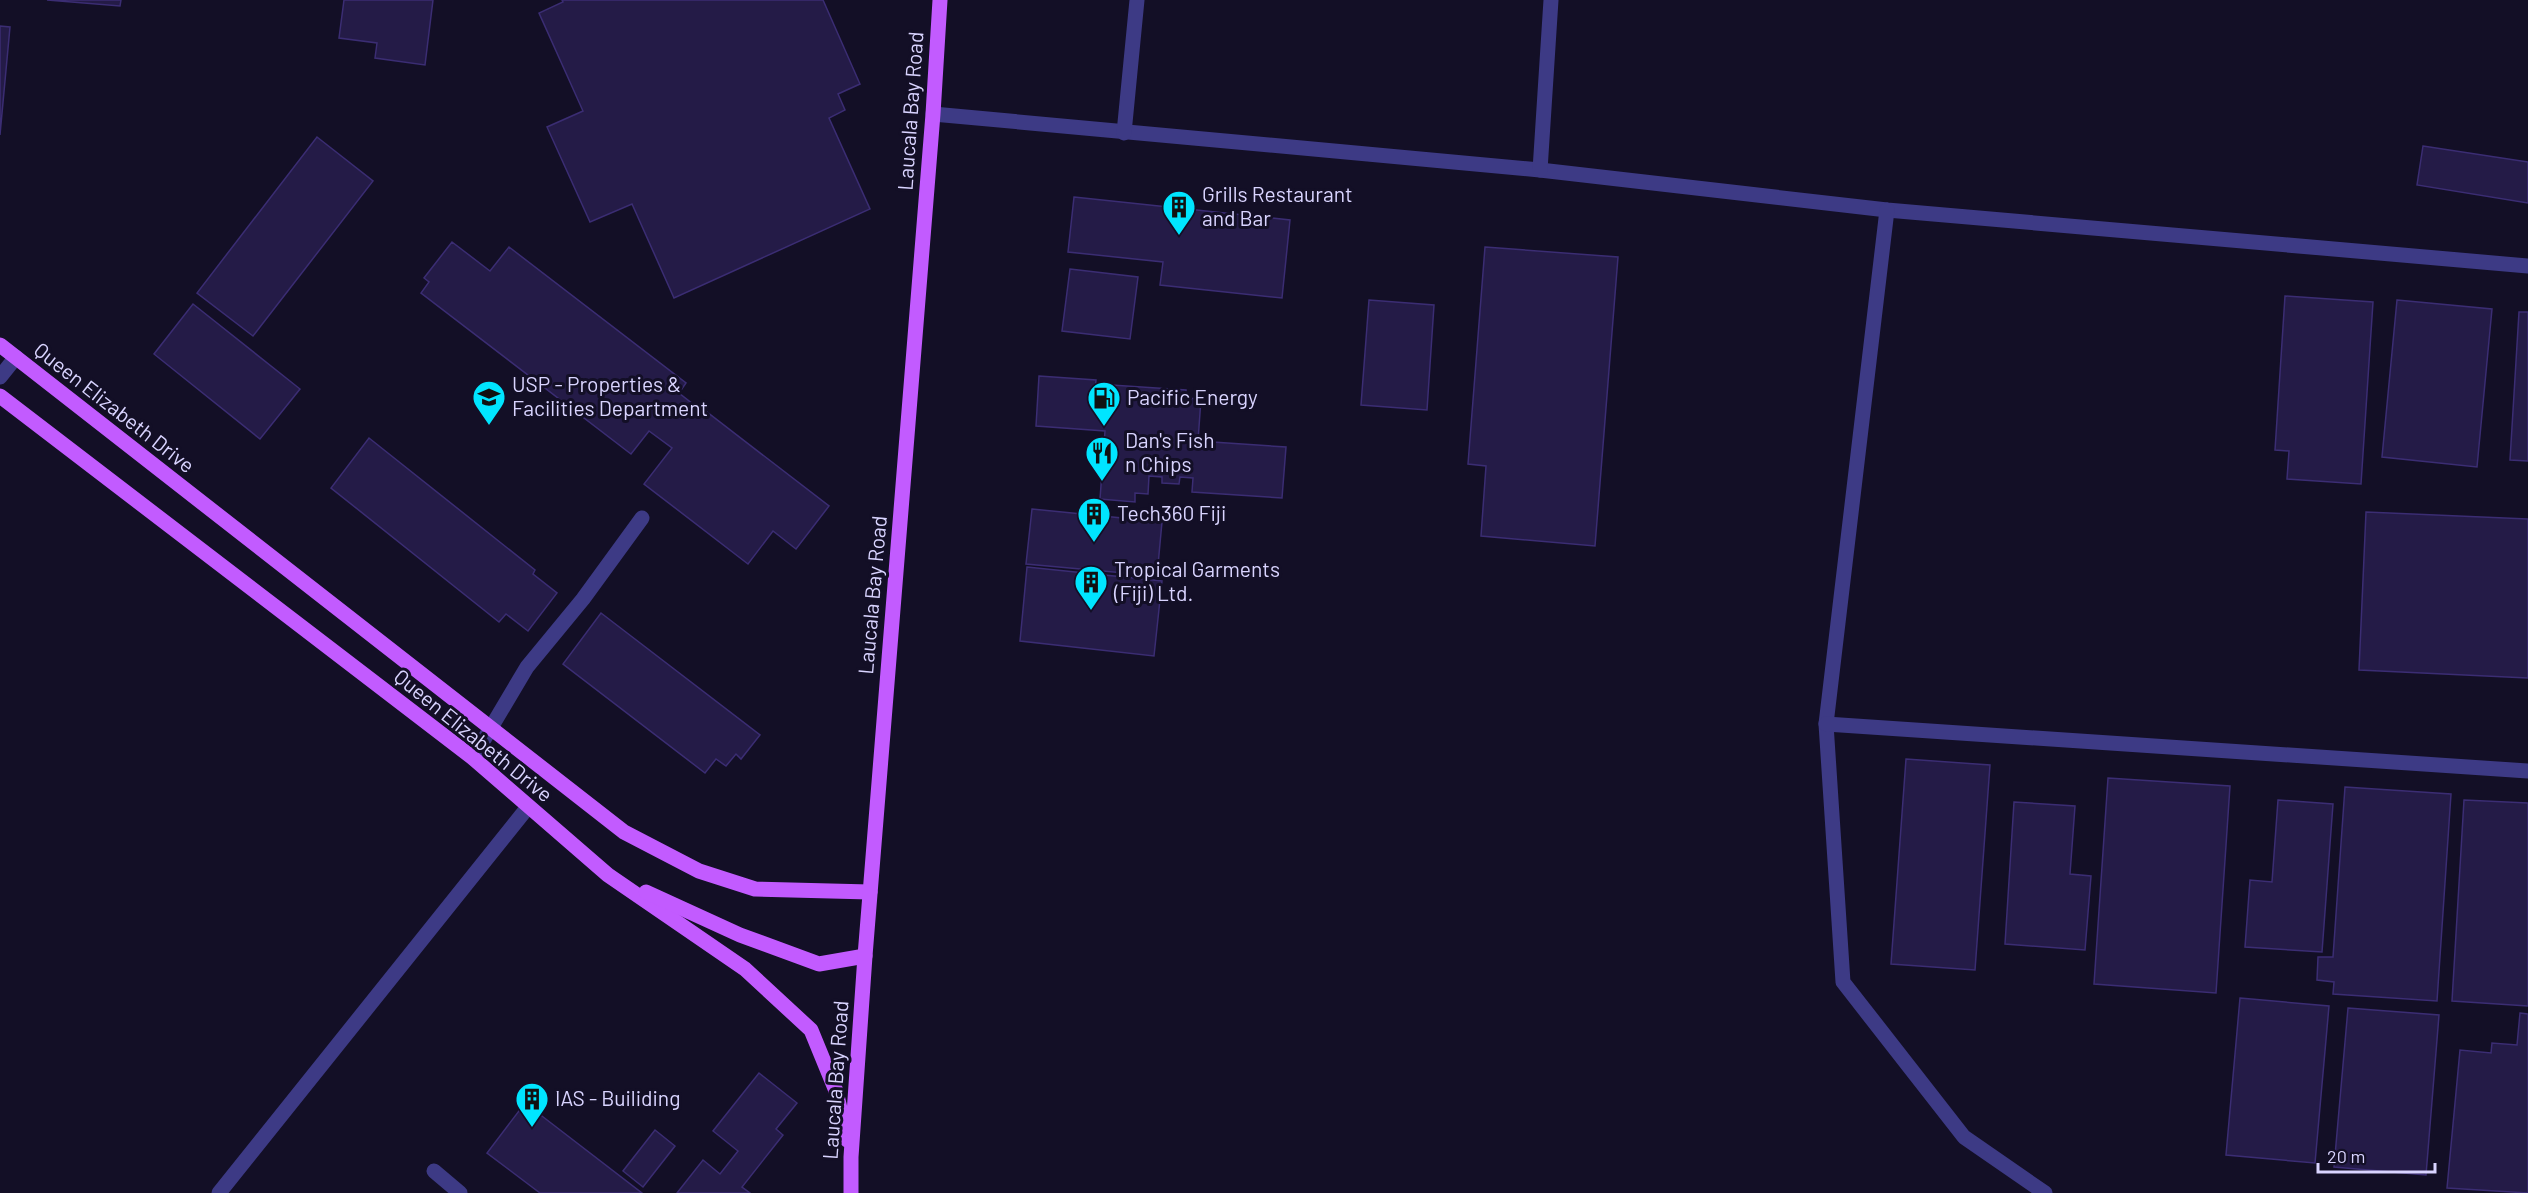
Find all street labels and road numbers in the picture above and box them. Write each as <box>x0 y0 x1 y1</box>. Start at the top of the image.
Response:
street label: Laucala Bay Road <box>891 31 928 191</box>
street label: Queen Elizabeth Drive <box>30 336 200 477</box>
street label: Laucala Bay Road <box>852 514 891 675</box>
street label: Queen Elizabeth Drive <box>390 663 558 806</box>
street label: Laucala Bay Road <box>816 1000 853 1160</box>

